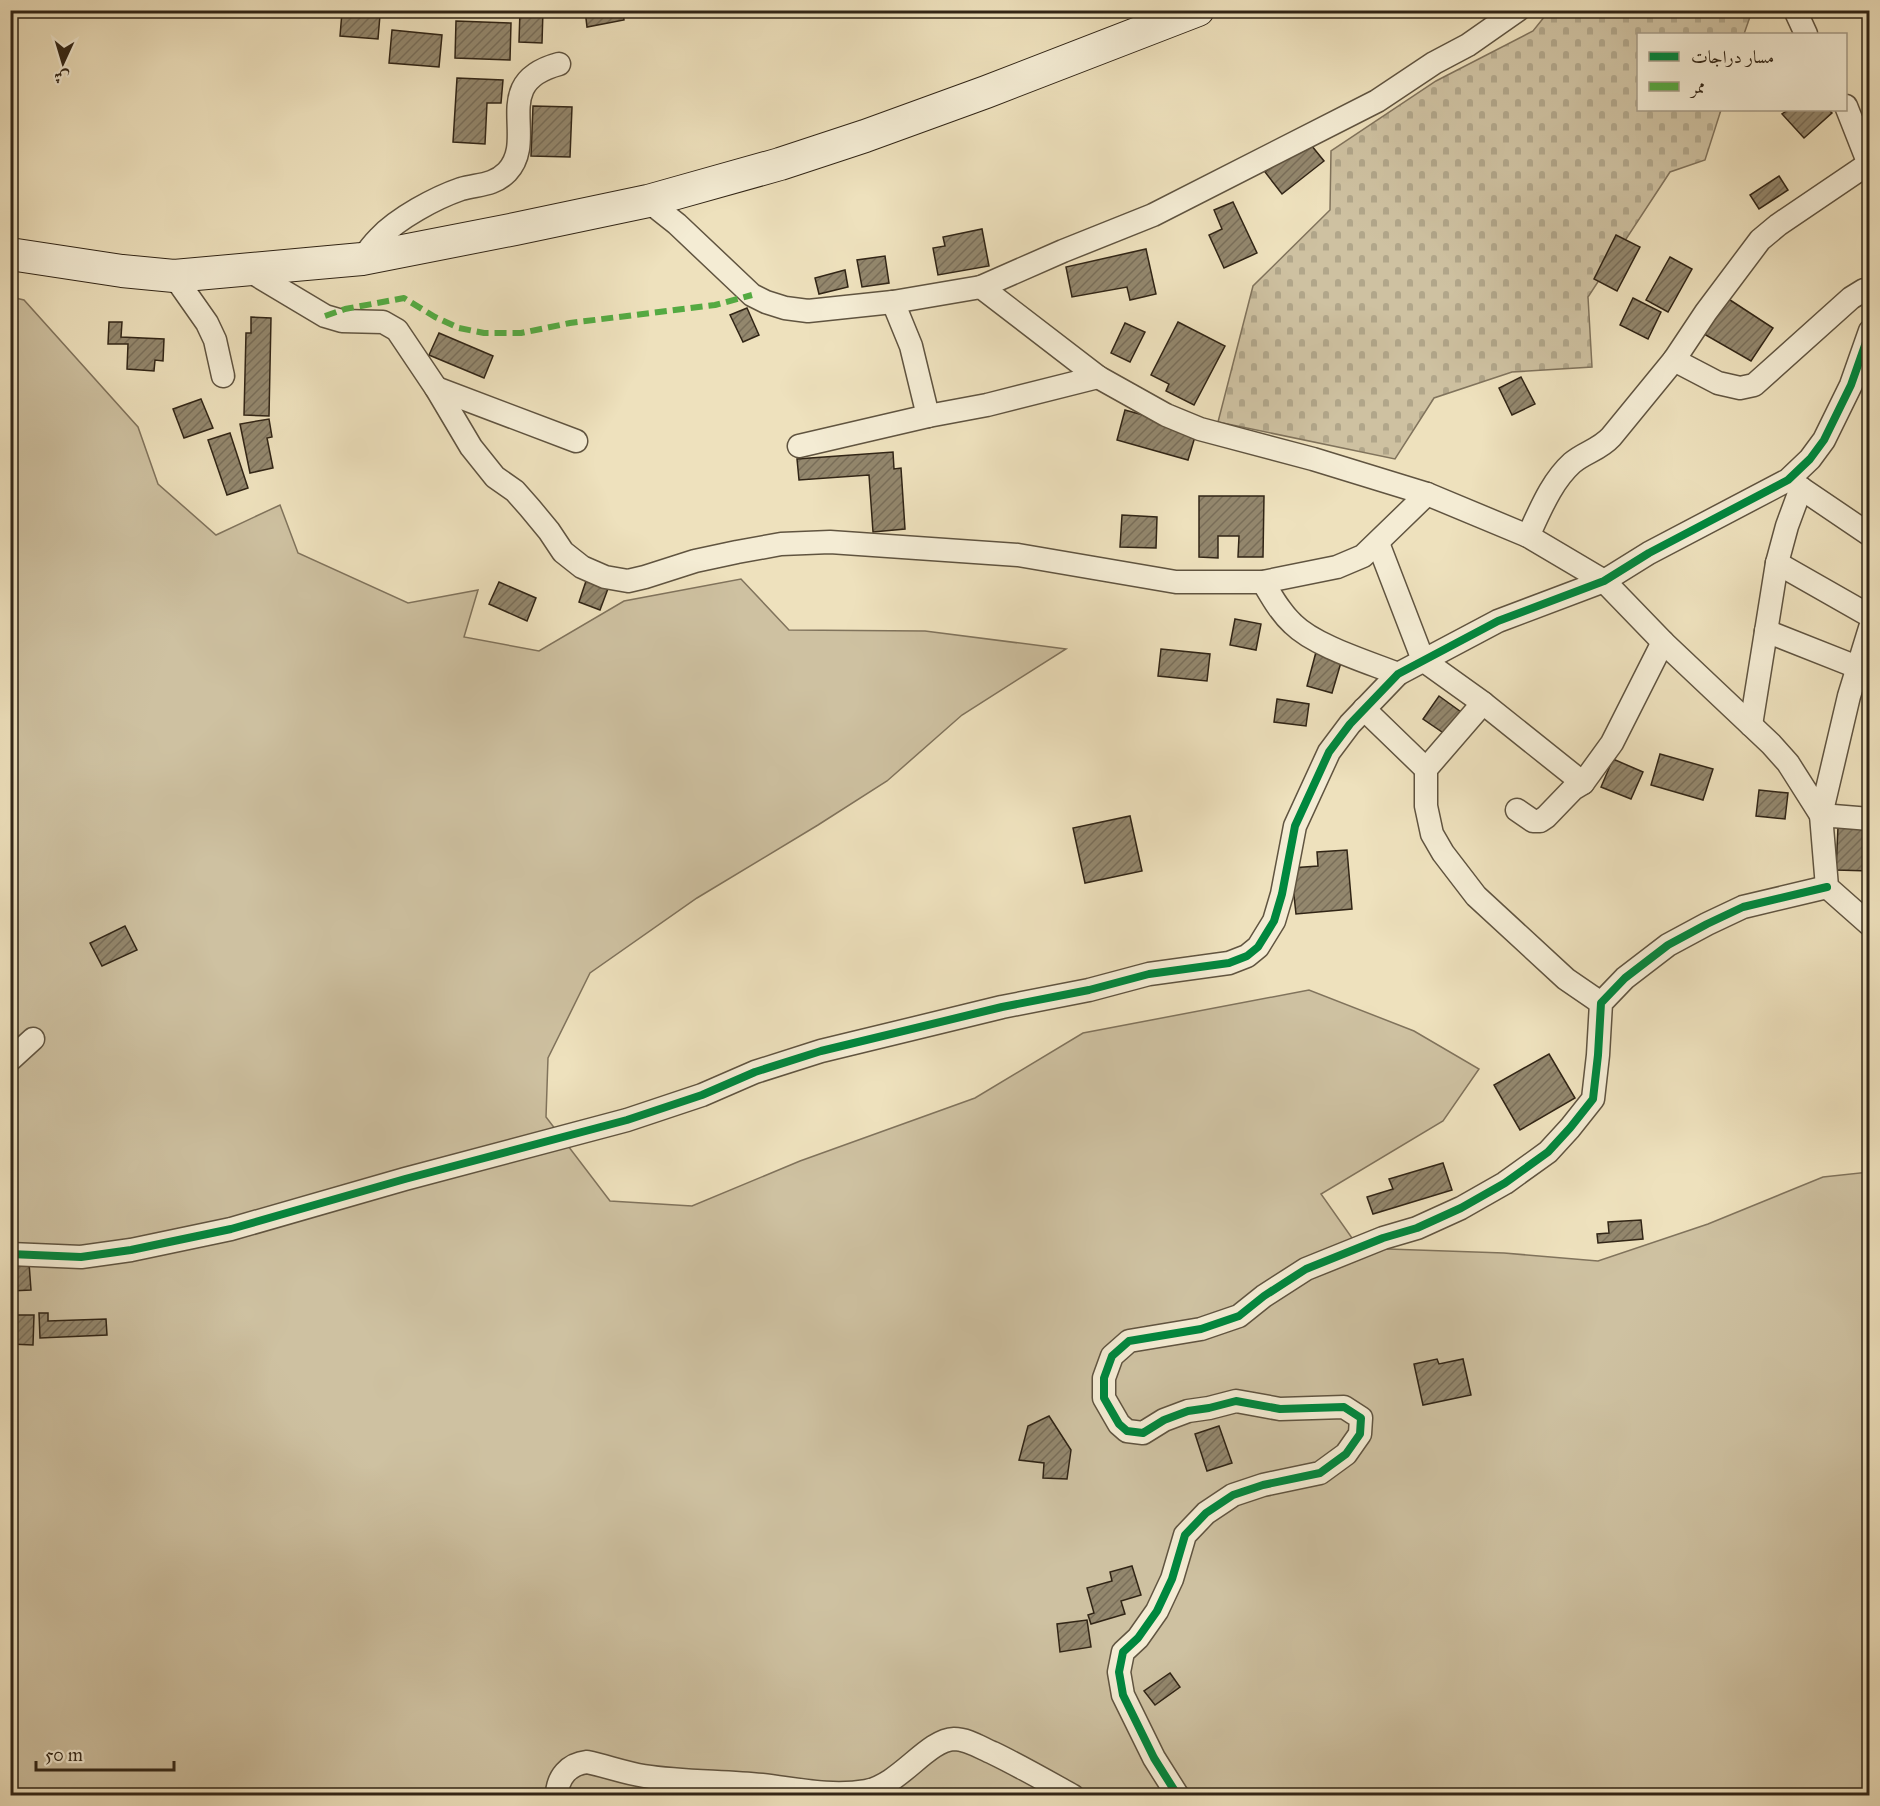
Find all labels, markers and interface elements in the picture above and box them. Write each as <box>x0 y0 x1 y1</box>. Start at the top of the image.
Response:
north arrow <box>33 33 93 93</box>
legend <box>1637 33 1847 111</box>
text: مسار دراجات <box>1691 46 1774 68</box>
text: ش <box>53 67 71 87</box>
text: ممر <box>1689 76 1705 99</box>
scale bar <box>36 1734 174 1772</box>
text: 50 m <box>45 1744 83 1766</box>

